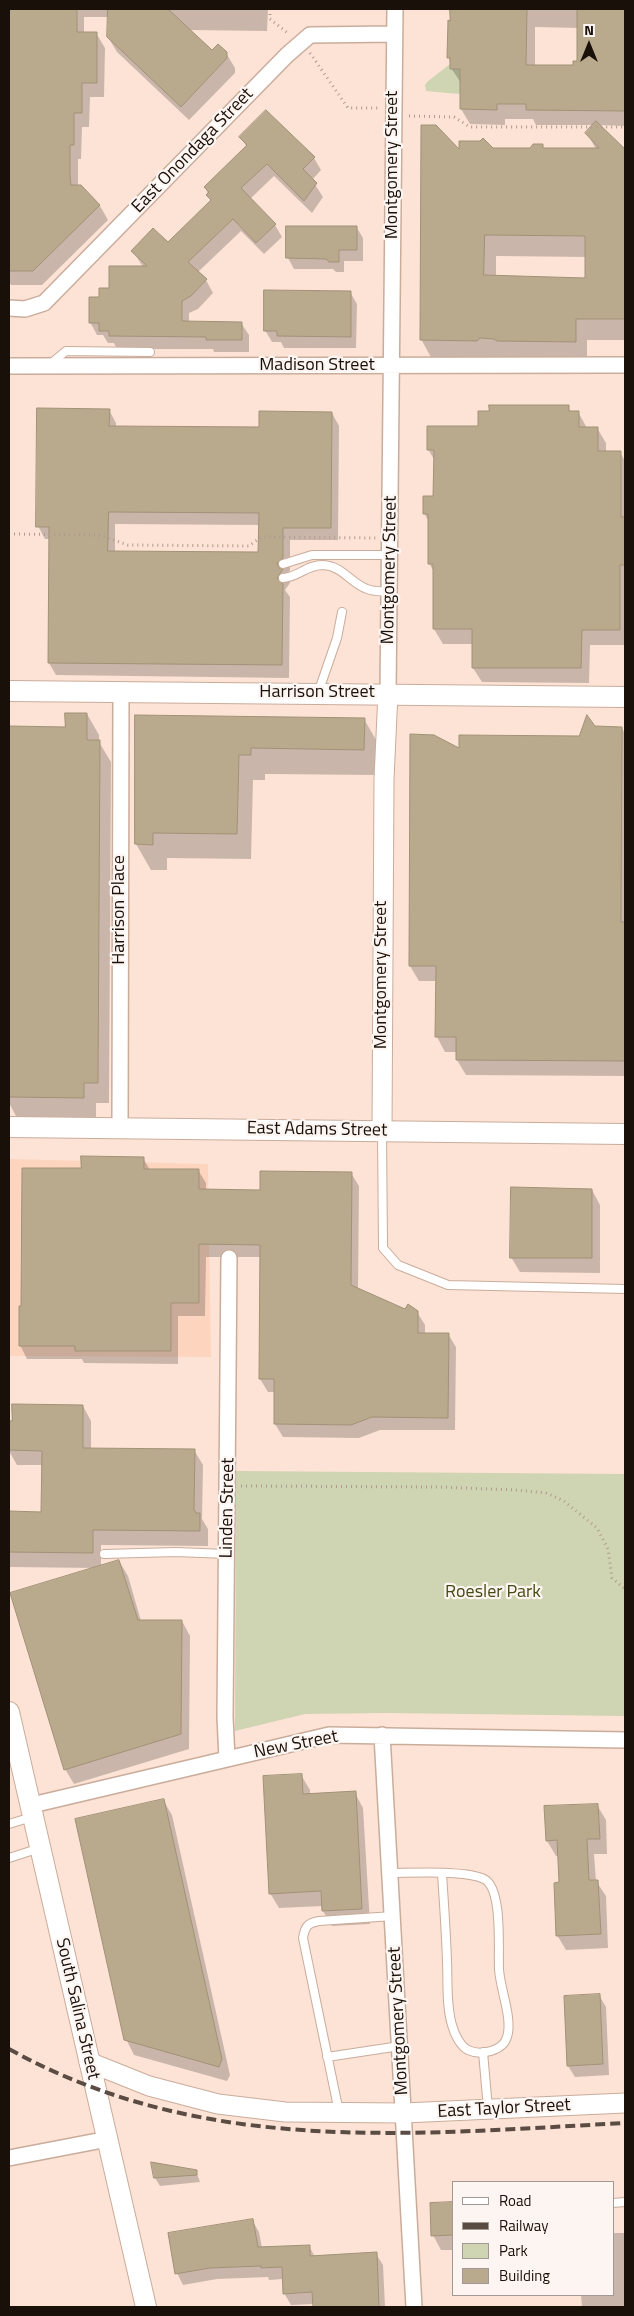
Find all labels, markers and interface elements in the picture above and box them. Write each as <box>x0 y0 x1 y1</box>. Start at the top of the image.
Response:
text: N <box>584 19 594 40</box>
north arrow <box>564 20 614 70</box>
street label: East Onondaga Street <box>128 84 258 218</box>
street label: Montgomery Street <box>382 91 404 239</box>
street label: Madison Street <box>259 355 375 377</box>
street label: Montgomery Street <box>378 496 402 644</box>
street label: Harrison Street <box>259 682 375 704</box>
street label: Harrison Place <box>109 855 131 965</box>
street label: Montgomery Street <box>371 901 393 1049</box>
street label: East Adams Street <box>247 1118 387 1142</box>
street label: Linden Street <box>216 1457 240 1559</box>
park label: Roesler Park <box>445 1582 541 1604</box>
street label: New Street <box>252 1726 340 1764</box>
street label: South Salina Street <box>50 1936 104 2082</box>
street label: Montgomery Street <box>384 1946 414 2096</box>
street label: East Taylor Street <box>437 2095 571 2123</box>
legend <box>452 2181 614 2296</box>
text: Road <box>499 2189 531 2212</box>
text: Railway <box>499 2214 549 2237</box>
text: Park <box>499 2239 528 2262</box>
text: Building <box>499 2264 550 2287</box>

